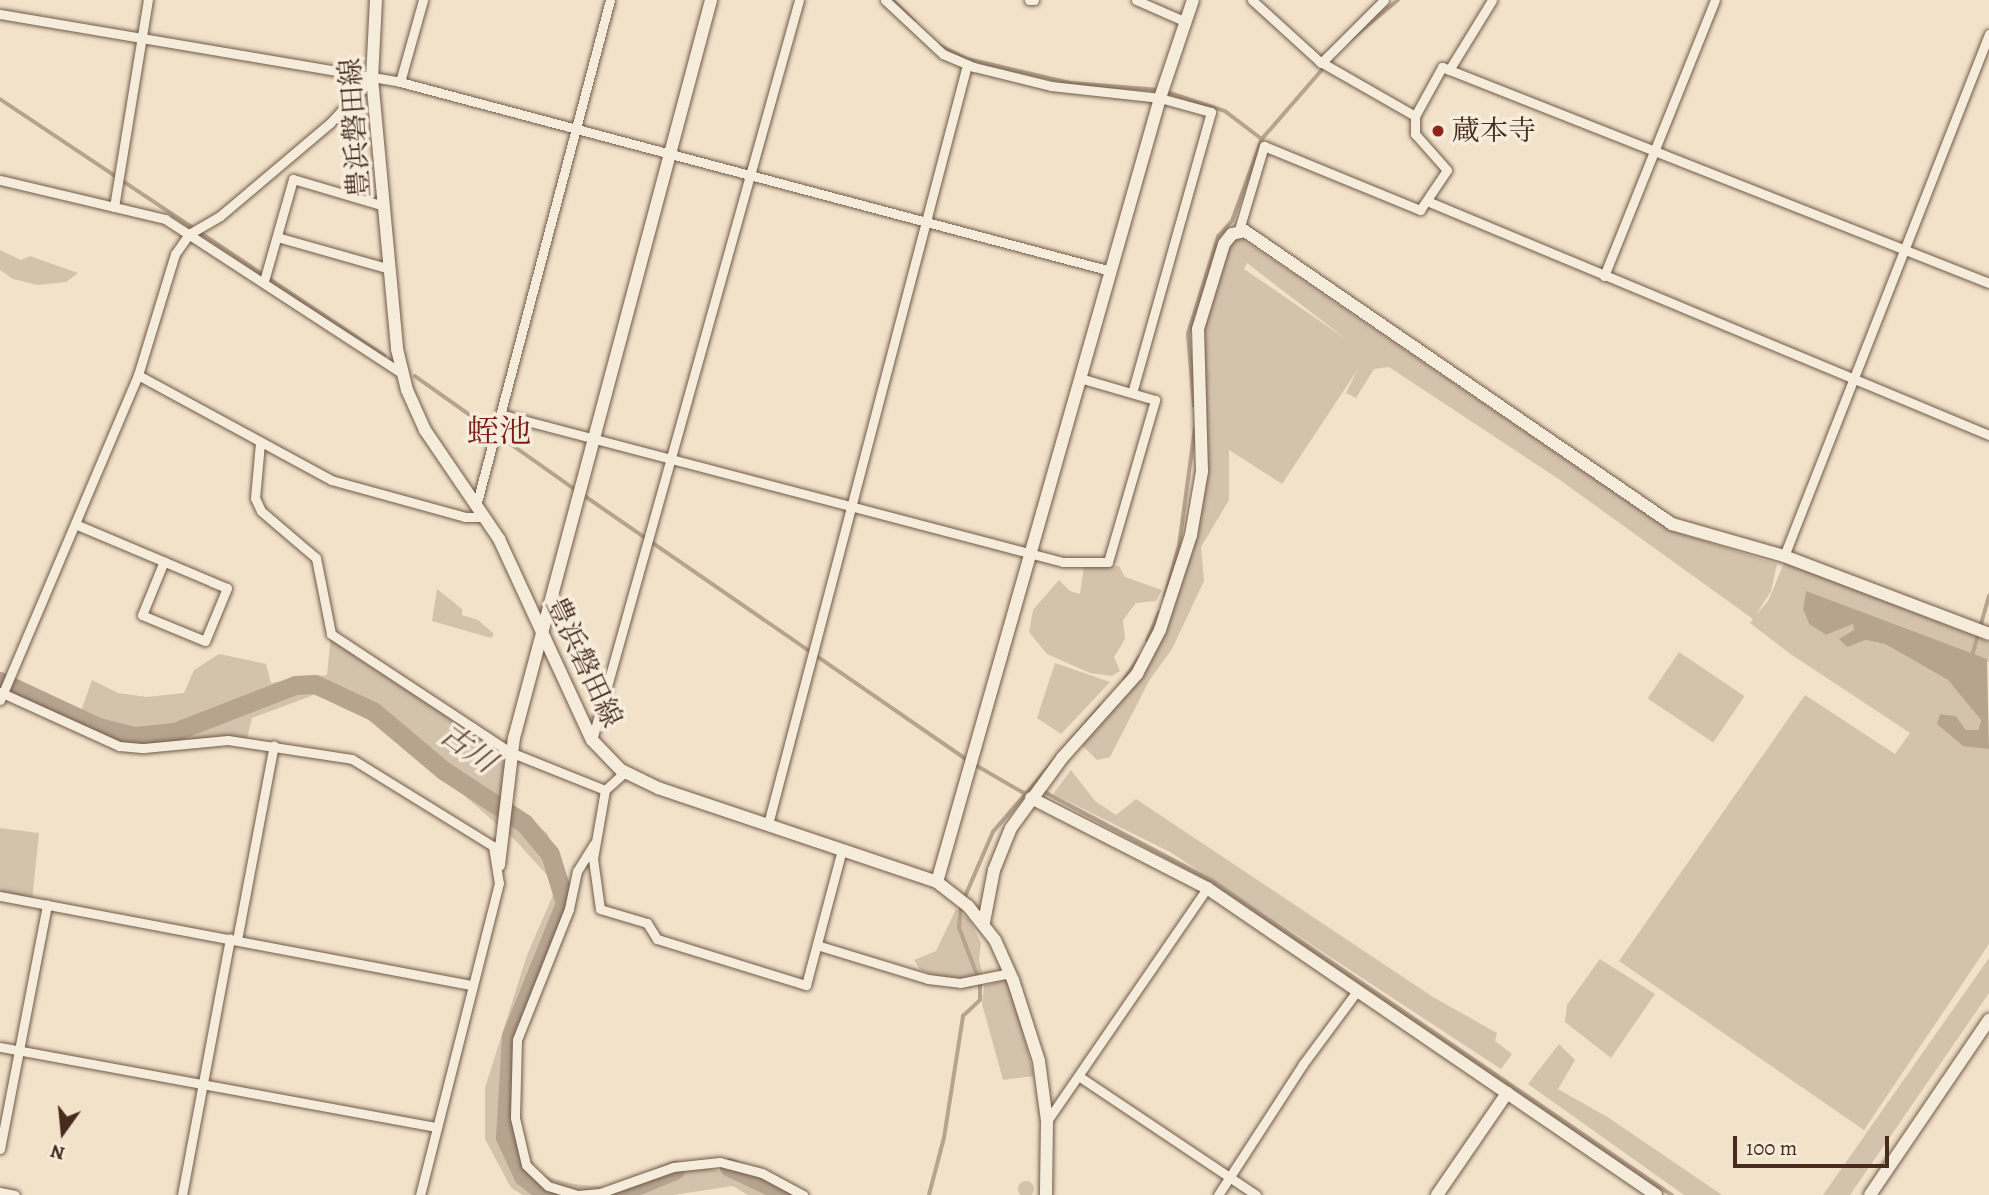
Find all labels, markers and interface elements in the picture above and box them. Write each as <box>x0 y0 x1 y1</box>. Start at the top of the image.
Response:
street label: 豊浜磐田線 <box>333 57 377 199</box>
place label: 蔵本寺 <box>1452 114 1536 148</box>
marker: 蔵本寺 <box>1430 123 1446 139</box>
district label: 蛭池 <box>467 412 531 450</box>
street label: 豊浜磐田線 <box>539 591 629 733</box>
water label: 古川 <box>433 716 503 780</box>
north arrow <box>28 1097 98 1167</box>
scale bar <box>1737 1122 1893 1166</box>
text: 100 m <box>1746 1134 1797 1162</box>
text: N <box>48 1138 68 1167</box>

